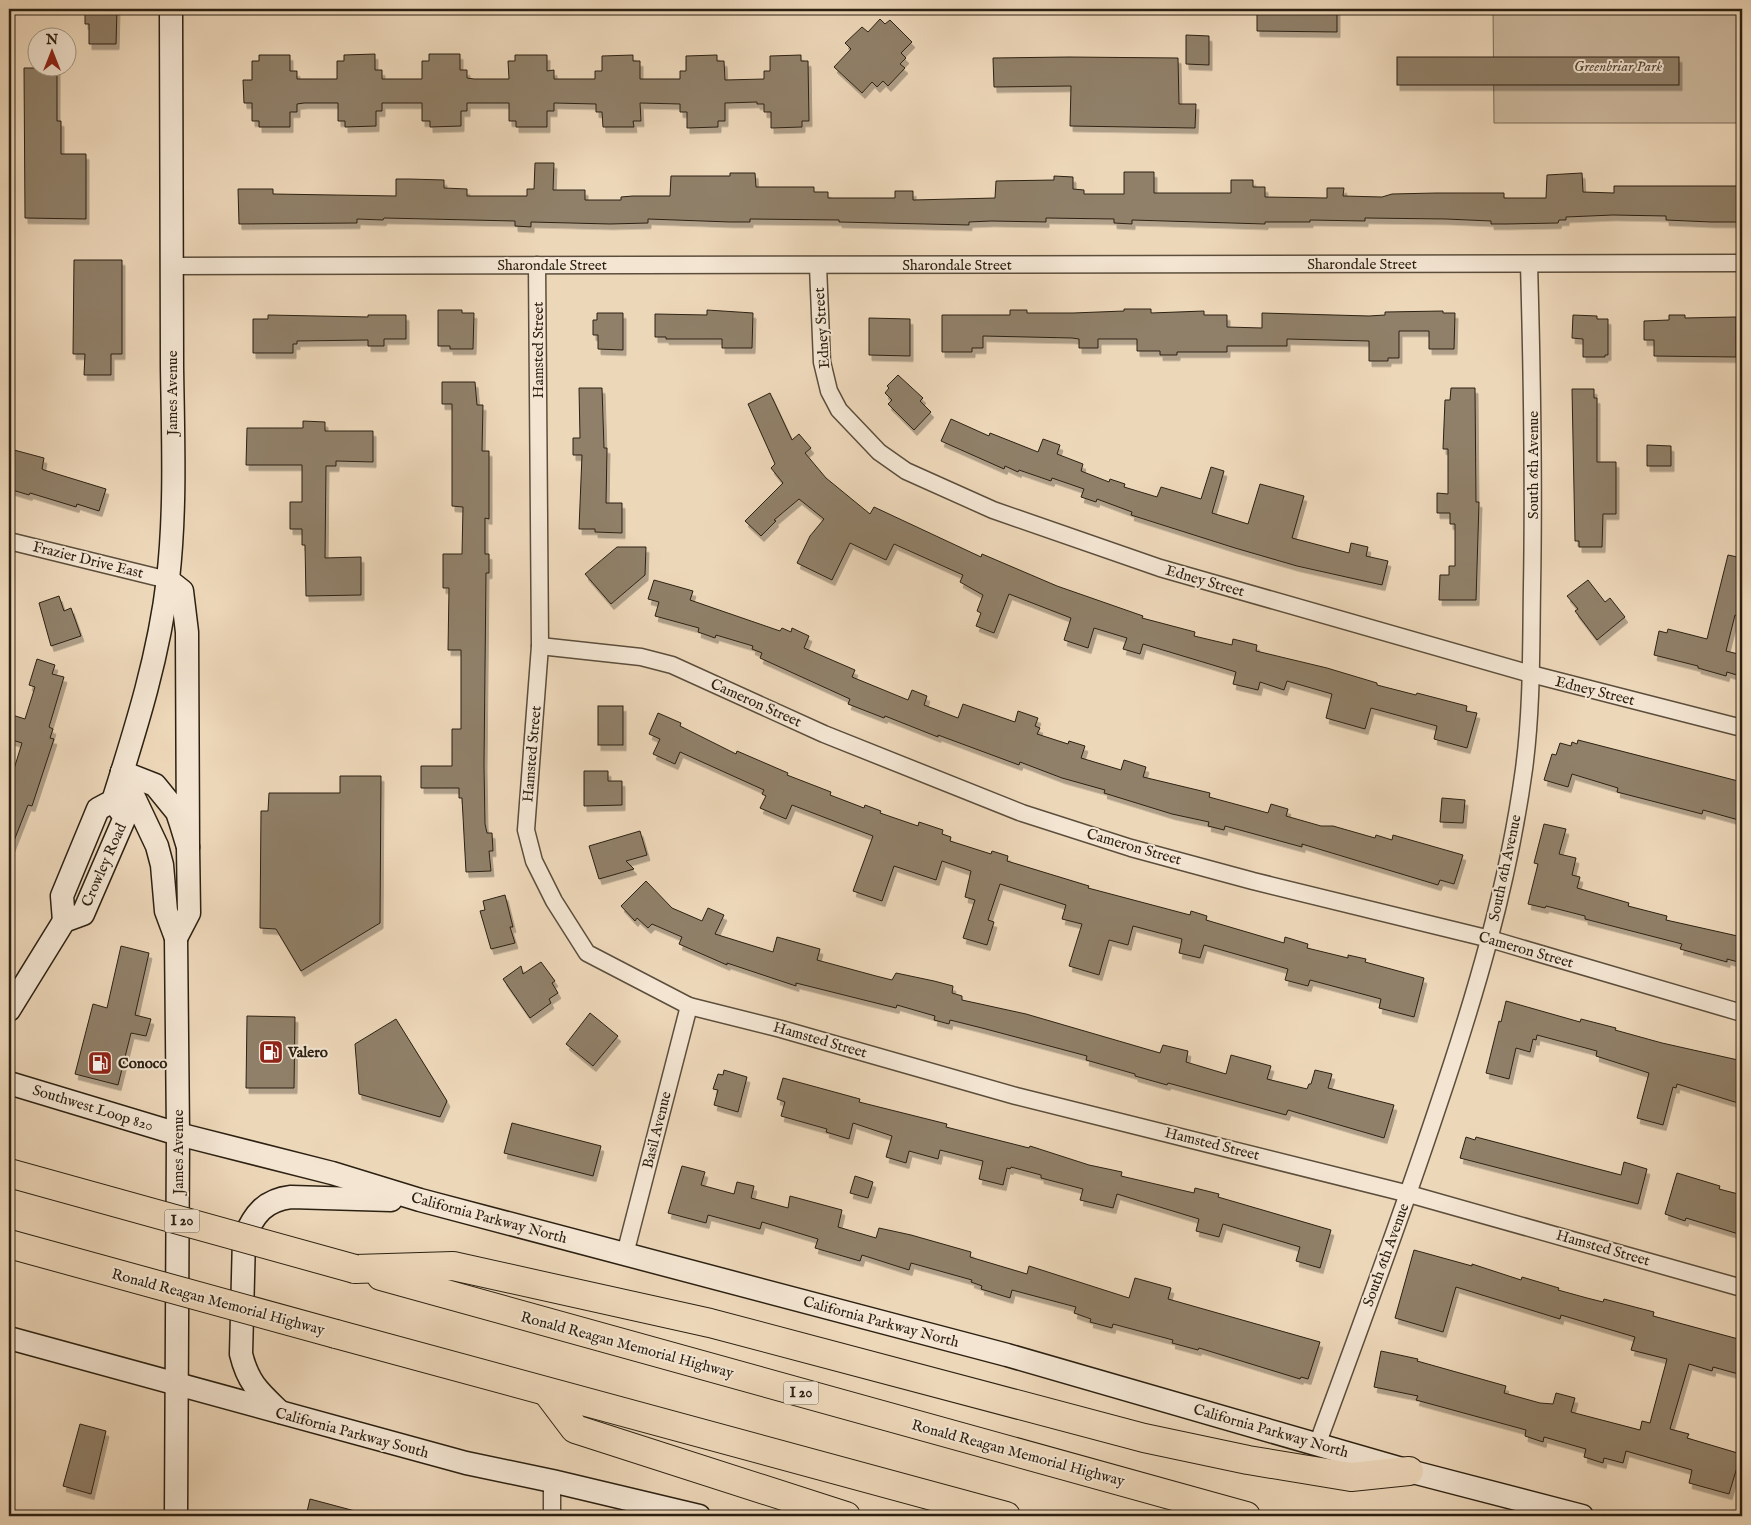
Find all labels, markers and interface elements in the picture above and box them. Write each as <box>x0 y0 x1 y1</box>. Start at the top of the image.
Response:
north arrow <box>28 28 78 78</box>
text: N <box>45 31 58 49</box>
park label: Greenbriar Park <box>1574 57 1662 76</box>
street label: Sharondale Street <box>1307 255 1417 274</box>
street label: Sharondale Street <box>497 256 607 275</box>
street label: Sharondale Street <box>902 256 1012 275</box>
street label: Edney Street <box>810 287 834 369</box>
street label: Hamsted Street <box>529 302 548 398</box>
street label: James Avenue <box>163 350 182 438</box>
street label: South 6th Avenue <box>1524 411 1543 519</box>
street label: Frazier Drive East <box>31 537 145 583</box>
street label: Edney Street <box>1163 561 1247 601</box>
street label: Edney Street <box>1553 672 1637 710</box>
street label: Cameron Street <box>708 674 804 732</box>
street label: Hamsted Street <box>518 705 546 803</box>
street label: South 6th Avenue <box>1484 813 1526 923</box>
street label: Crowley Road <box>77 819 131 910</box>
street label: Cameron Street <box>1084 824 1184 870</box>
street label: Cameron Street <box>1476 927 1576 973</box>
street label: Hamsted Street <box>771 1018 869 1062</box>
fuel station icon: Valero <box>258 1039 284 1065</box>
place label: Valero <box>287 1043 328 1062</box>
fuel station icon: Conoco <box>87 1050 113 1076</box>
place label: Conoco <box>118 1054 167 1073</box>
street label: Southwest Loop 820 <box>30 1081 156 1135</box>
street label: Basil Avenue <box>638 1089 676 1171</box>
street label: James Avenue <box>169 1109 188 1197</box>
street label: Hamsted Street <box>1163 1123 1261 1165</box>
street label: California Parkway North <box>409 1188 569 1248</box>
street label: South 6th Avenue <box>1359 1201 1414 1309</box>
road number: I 20 <box>164 1210 200 1232</box>
street label: Hamsted Street <box>1554 1226 1652 1270</box>
street label: Ronald Reagan Memorial Highway <box>109 1264 327 1340</box>
street label: California Parkway North <box>801 1292 961 1352</box>
street label: Ronald Reagan Memorial Highway <box>518 1307 736 1383</box>
road number: I 20 <box>784 1382 818 1405</box>
street label: California Parkway North <box>1191 1400 1351 1462</box>
street label: California Parkway South <box>273 1403 431 1463</box>
street label: Ronald Reagan Memorial Highway <box>909 1415 1127 1491</box>

